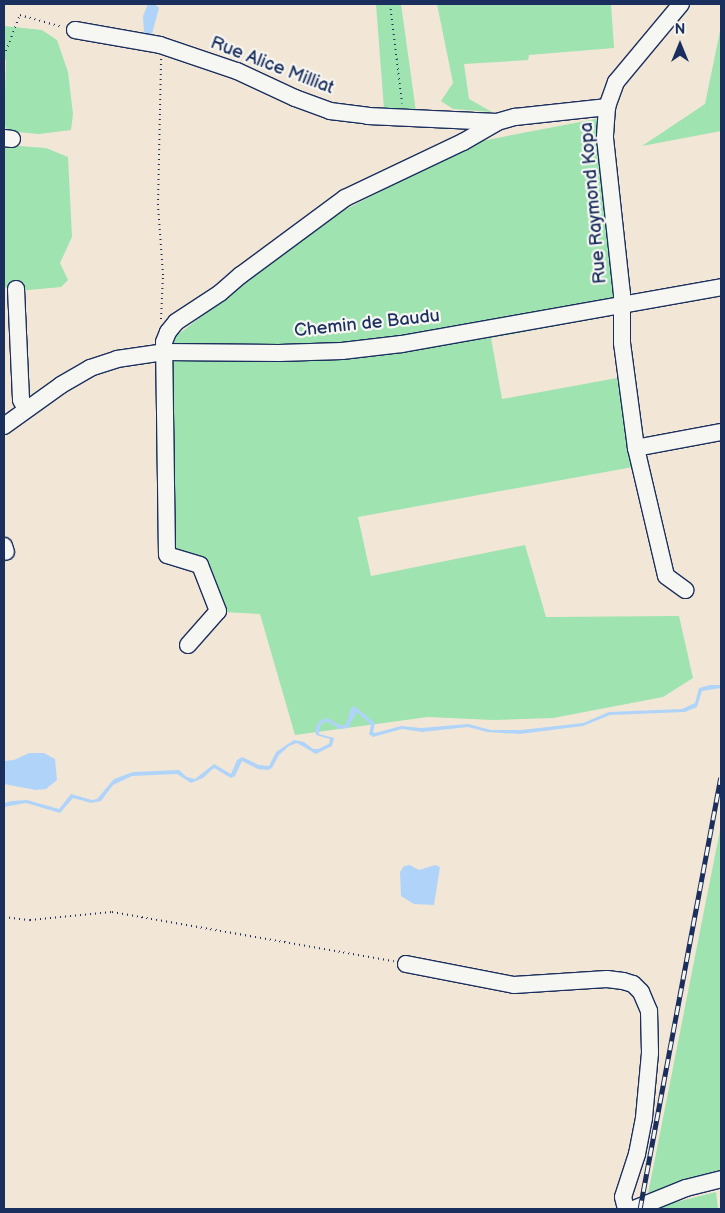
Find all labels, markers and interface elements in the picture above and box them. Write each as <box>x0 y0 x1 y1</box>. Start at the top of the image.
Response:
north arrow <box>655 20 705 70</box>
text: N <box>675 21 685 38</box>
street label: Rue Alice Milliat <box>207 33 337 99</box>
street label: Rue Raymond Kopa <box>576 121 612 285</box>
street label: Chemin de Baudu <box>293 306 441 342</box>

